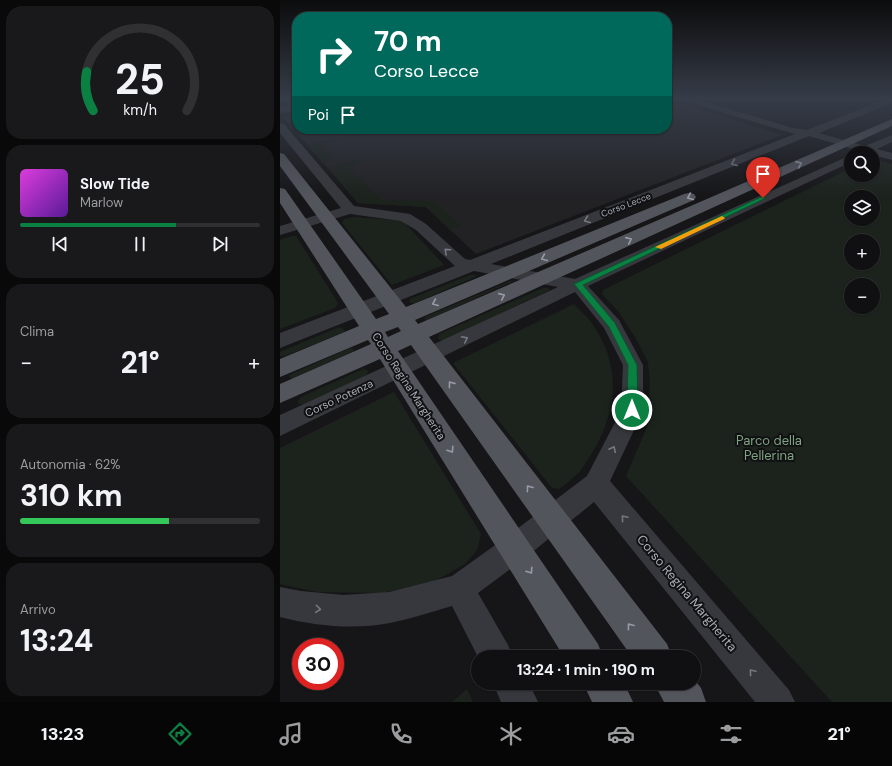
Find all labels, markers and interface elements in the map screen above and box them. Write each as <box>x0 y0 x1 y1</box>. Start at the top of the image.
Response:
text: 70 m <box>374 23 442 60</box>
icon: right <box>308 28 360 80</box>
text: 25 <box>115 52 165 106</box>
text: Corso Lecce <box>374 59 479 83</box>
text: km/h <box>123 100 157 118</box>
icon: arrive <box>337 104 359 126</box>
text: Poi <box>308 105 329 125</box>
map controls <box>844 146 880 314</box>
button: search <box>844 146 880 182</box>
pin <box>746 157 780 198</box>
one-way arrow <box>730 158 737 166</box>
one-way arrow <box>795 161 802 169</box>
icon: arrive <box>752 163 774 185</box>
text: Slow Tide <box>80 174 150 194</box>
street label: Corso Lecce <box>599 190 653 220</box>
button: layers <box>844 190 880 226</box>
one-way arrow <box>686 192 693 200</box>
text: Marlow <box>80 194 123 211</box>
one-way arrow <box>583 215 591 223</box>
icon: previous <box>49 233 71 255</box>
icon: pause <box>129 233 151 255</box>
icon: next <box>209 233 231 255</box>
button: + <box>844 234 880 270</box>
one-way arrow <box>625 236 632 244</box>
one-way arrow <box>445 249 452 256</box>
one-way arrow <box>540 253 547 261</box>
button: − <box>844 278 880 314</box>
one-way arrow <box>497 293 505 301</box>
one-way arrow <box>431 299 438 307</box>
text: Clima <box>20 323 54 340</box>
street label: Corso Regina Margherita <box>369 330 449 442</box>
one-way arrow <box>461 336 469 344</box>
text: 21° <box>120 343 160 382</box>
text: − <box>20 348 32 377</box>
text: + <box>248 348 260 377</box>
street label: Corso Potenza <box>303 376 375 420</box>
one-way arrow <box>449 381 456 388</box>
position arrow <box>611 389 653 431</box>
park label: Parco della Pellerina <box>736 432 802 464</box>
one-way arrow <box>446 446 454 453</box>
one-way arrow <box>608 446 616 453</box>
text: Autonomia · 62% <box>20 456 121 473</box>
text: 310 km <box>20 476 123 515</box>
one-way arrow <box>526 485 533 492</box>
one-way arrow <box>622 516 629 523</box>
street label: Corso Regina Margherita <box>633 531 741 655</box>
one-way arrow <box>525 566 532 573</box>
text: Arrivo <box>20 601 56 618</box>
one-way arrow <box>315 604 321 613</box>
text: 13:24 <box>20 621 93 660</box>
one-way arrow <box>628 623 635 630</box>
speed limit sign: 30 <box>292 638 344 690</box>
text: 13:24 · 1 min · 190 m <box>517 660 655 680</box>
one-way arrow <box>750 669 757 677</box>
icon: directions <box>166 720 194 748</box>
icon: music <box>277 720 305 748</box>
icon: phone <box>387 720 415 748</box>
icon: climate <box>497 720 525 748</box>
icon: car <box>607 720 635 748</box>
icon: filters <box>717 720 745 748</box>
text: 13:23 <box>41 722 84 746</box>
text: 21° <box>827 722 851 746</box>

